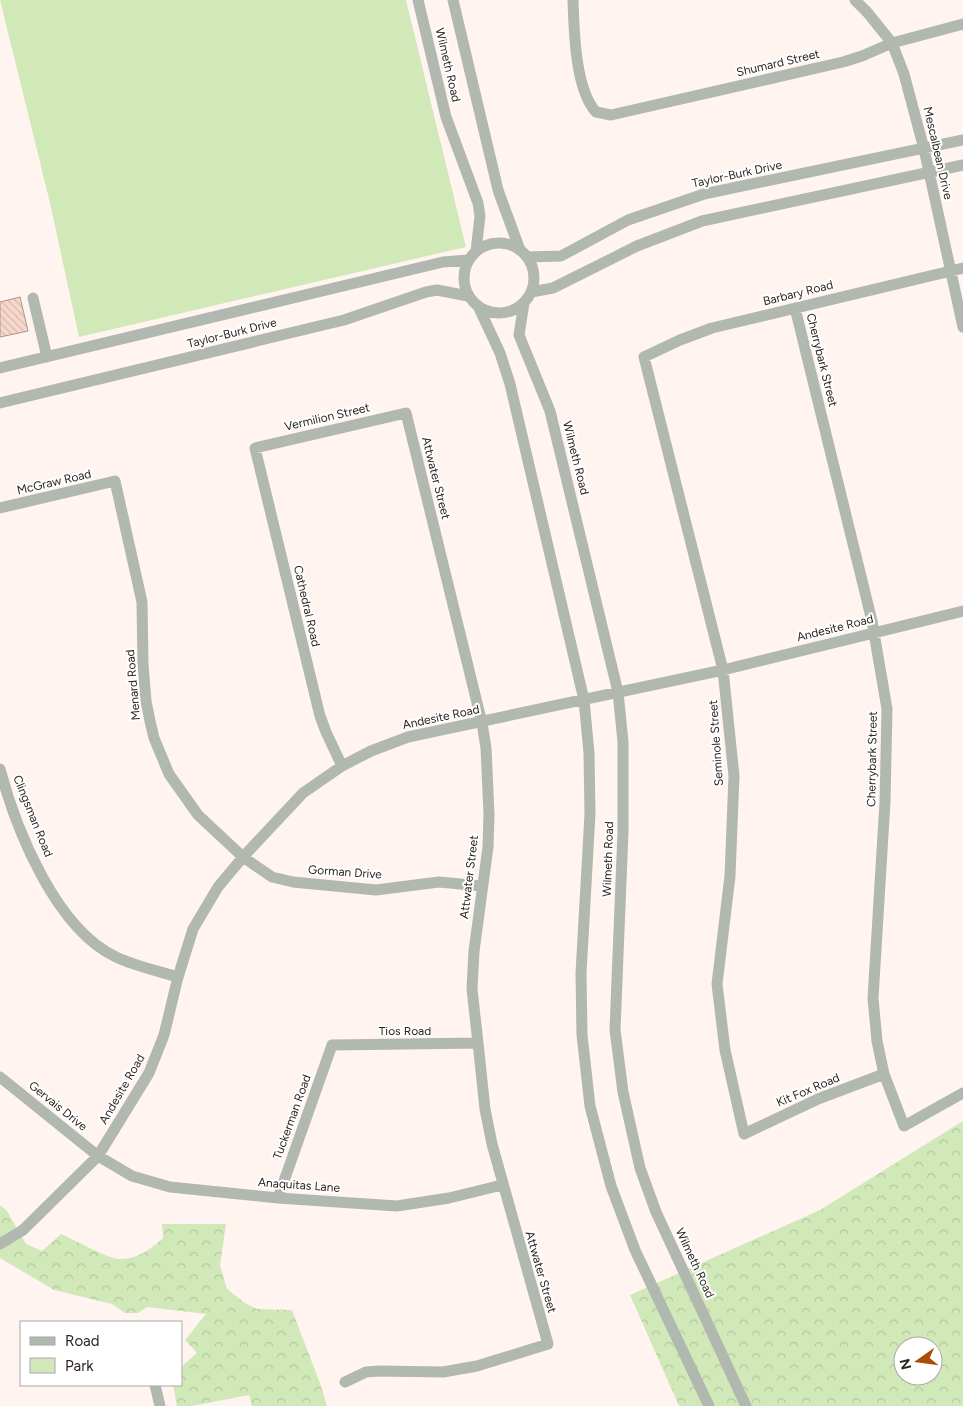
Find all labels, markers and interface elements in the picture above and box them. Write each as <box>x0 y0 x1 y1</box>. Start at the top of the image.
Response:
street label: Wilmeth Road <box>433 27 463 103</box>
street label: Shumard Street <box>735 47 821 79</box>
street label: Mescalbean Drive <box>921 105 956 201</box>
street label: Taylor-Burk Drive <box>691 158 784 190</box>
street label: Barbary Road <box>762 278 834 308</box>
street label: Cherrybark Street <box>804 312 841 409</box>
street label: Taylor-Burk Drive <box>186 315 279 351</box>
street label: Vermilion Street <box>283 400 371 434</box>
street label: Wilmeth Road <box>560 420 592 496</box>
street label: Attwater Street <box>419 435 453 521</box>
street label: McGraw Road <box>15 467 93 497</box>
street label: Cathedral Road <box>291 564 323 648</box>
street label: Andesite Road <box>795 612 875 644</box>
street label: Menard Road <box>123 649 143 721</box>
street label: Seminole Street <box>706 699 726 787</box>
street label: Andesite Road <box>401 702 481 732</box>
street label: Cherrybark Street <box>864 710 880 807</box>
street label: Clingsman Road <box>10 773 56 859</box>
street label: Wilmeth Road <box>600 821 616 897</box>
street label: Attwater Street <box>457 834 481 920</box>
street label: Gorman Drive <box>308 862 383 882</box>
street label: Tios Road <box>379 1024 431 1038</box>
street label: Andesite Road <box>96 1052 148 1126</box>
street label: Kit Fox Road <box>774 1070 842 1110</box>
street label: Tuckerman Road <box>270 1073 314 1161</box>
street label: Gervais Drive <box>26 1078 90 1134</box>
street label: Anaquitas Lane <box>258 1175 341 1195</box>
street label: Wilmeth Road <box>673 1226 717 1300</box>
street label: Attwater Street <box>523 1230 559 1315</box>
legend <box>20 1321 182 1386</box>
text: Road <box>65 1332 100 1350</box>
north arrow <box>893 1336 943 1386</box>
text: Park <box>65 1357 94 1375</box>
text: N <box>896 1357 915 1371</box>

